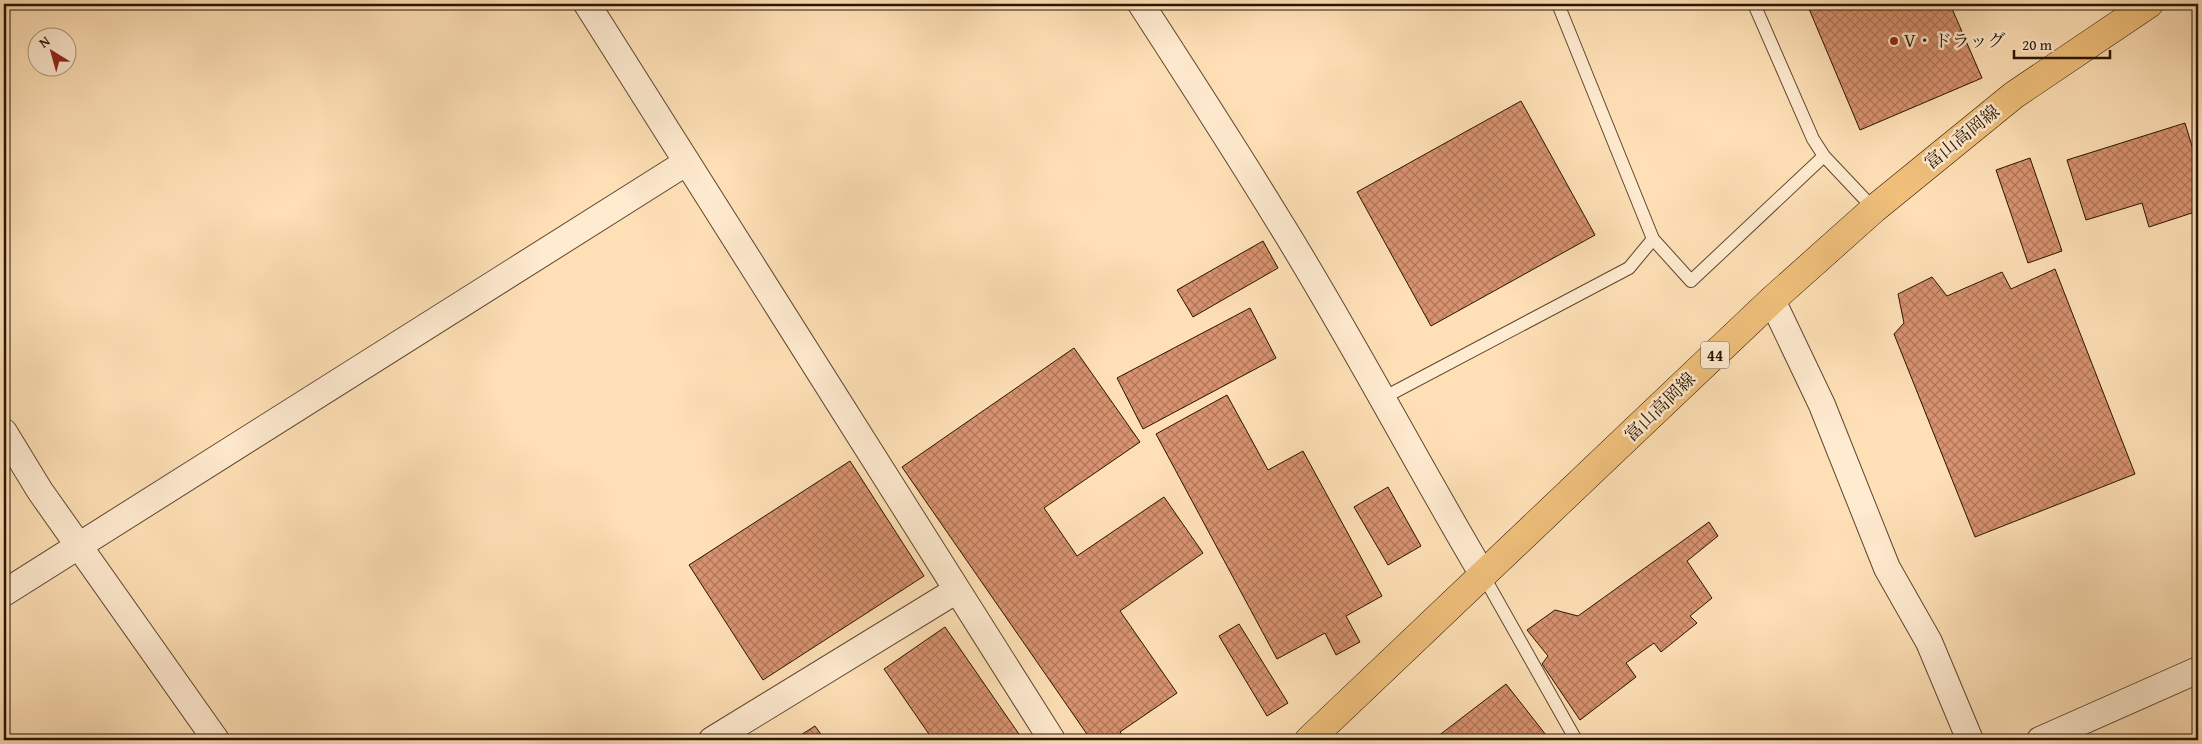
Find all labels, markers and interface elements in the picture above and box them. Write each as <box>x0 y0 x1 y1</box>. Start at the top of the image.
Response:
place label: V・ドラッグ <box>1904 27 2005 54</box>
north arrow <box>28 28 78 78</box>
scale bar <box>2014 28 2111 60</box>
text: N <box>34 30 54 52</box>
text: 20 m <box>2022 34 2053 55</box>
marker: V・ドラッグ <box>1888 35 1900 47</box>
street label: 富山高岡線 <box>1918 98 2005 175</box>
road number: 44 <box>1701 342 1729 368</box>
street label: 富山高岡線 <box>1618 366 1701 448</box>

